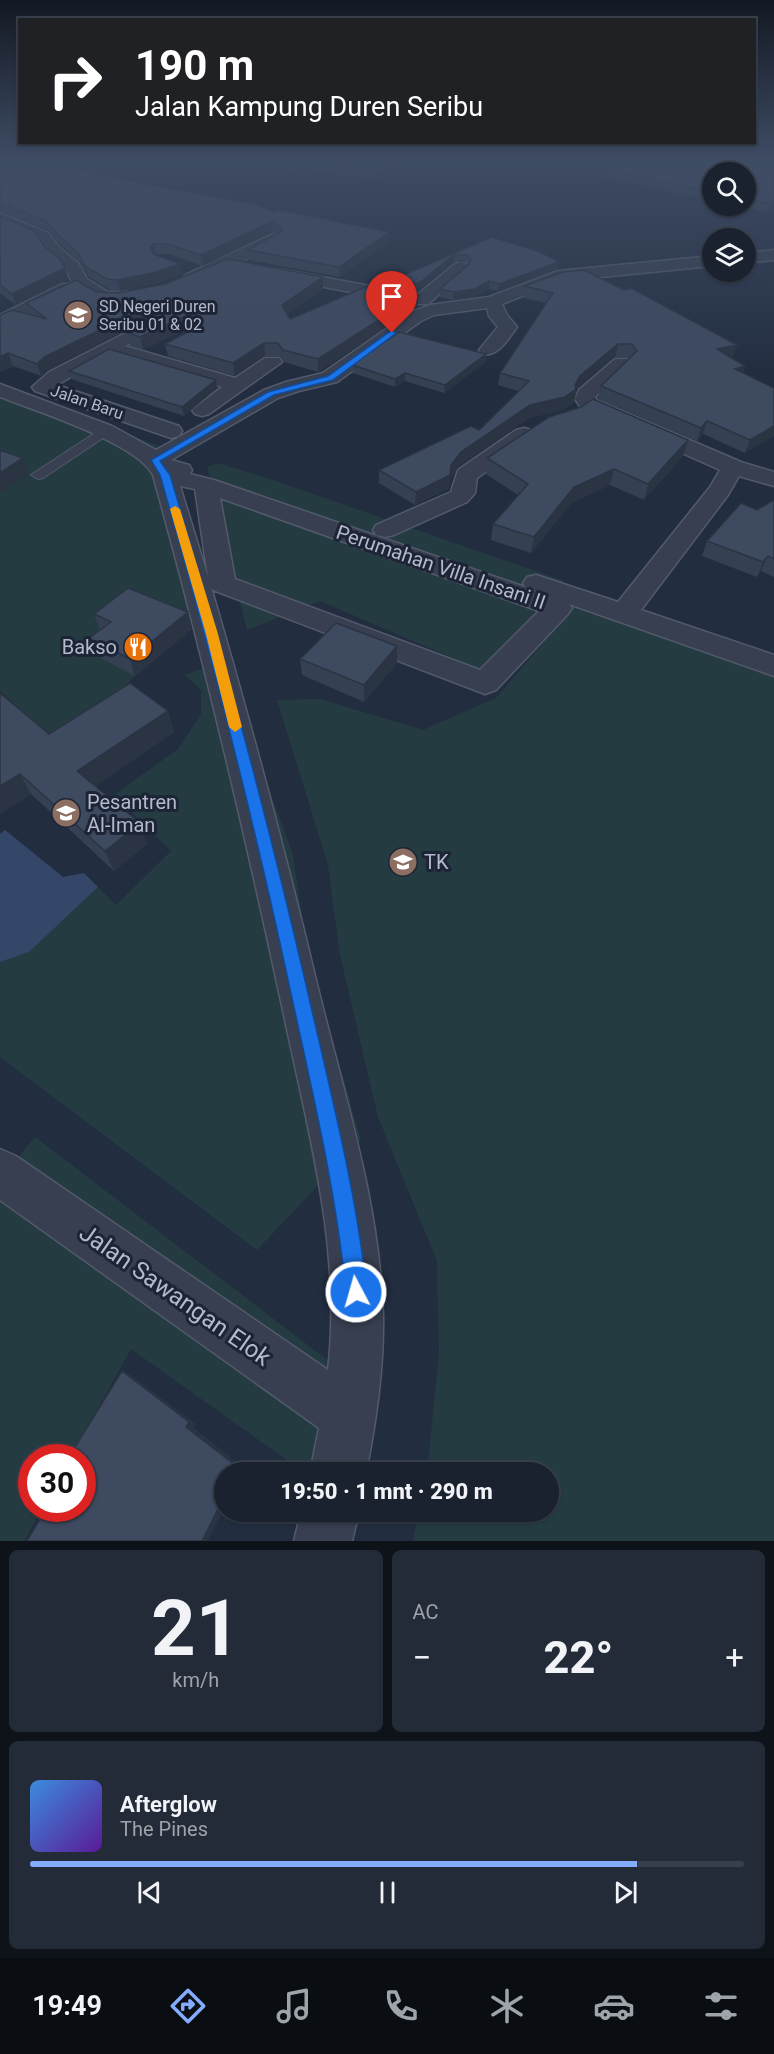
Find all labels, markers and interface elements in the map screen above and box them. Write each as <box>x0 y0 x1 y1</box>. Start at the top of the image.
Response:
text: 190 m <box>135 41 254 90</box>
icon: right <box>36 42 114 120</box>
text: Jalan Kampung Duren Seribu <box>135 91 483 123</box>
map controls <box>702 162 756 282</box>
button: search <box>702 162 756 216</box>
button: layers <box>702 228 756 282</box>
pin <box>366 271 417 333</box>
icon: arrive <box>375 280 408 313</box>
place label: SD Negeri Duren Seribu 01 & 02 <box>99 297 216 334</box>
school or university icon: SD Negeri Duren Seribu 01 & 02 <box>62 299 94 331</box>
street label: Jalan Baru <box>48 381 126 423</box>
street label: Perumahan Villa Insani II <box>333 520 549 614</box>
restaurant icon: Bakso <box>122 631 154 663</box>
place label: Bakso <box>62 635 117 659</box>
place label: Pesantren Al-Iman <box>87 790 177 837</box>
school or university icon: Pesantren Al-Iman <box>50 797 82 829</box>
school or university icon: TK <box>387 846 419 878</box>
place label: TK <box>424 850 449 874</box>
street label: Jalan Sawangan Elok <box>74 1218 277 1372</box>
position arrow <box>324 1260 388 1324</box>
speed limit sign: 30 <box>18 1444 96 1522</box>
text: 19:50 · 1 mnt · 290 m <box>280 1479 493 1504</box>
text: 21 <box>151 1583 241 1674</box>
text: AC <box>413 1600 438 1624</box>
text: 22° <box>544 1631 613 1684</box>
text: − <box>413 1638 431 1677</box>
text: + <box>725 1638 744 1677</box>
text: km/h <box>172 1668 219 1692</box>
text: Afterglow <box>120 1792 217 1817</box>
text: The Pines <box>120 1817 208 1841</box>
icon: previous <box>133 1876 166 1909</box>
icon: pause <box>371 1876 404 1909</box>
icon: next <box>609 1876 642 1909</box>
icon: directions <box>167 1985 209 2027</box>
icon: music <box>273 1985 315 2027</box>
icon: phone <box>380 1985 422 2027</box>
icon: climate <box>486 1985 528 2027</box>
icon: car <box>593 1985 635 2027</box>
icon: filters <box>700 1985 742 2027</box>
text: 19:49 <box>32 1990 102 2022</box>

